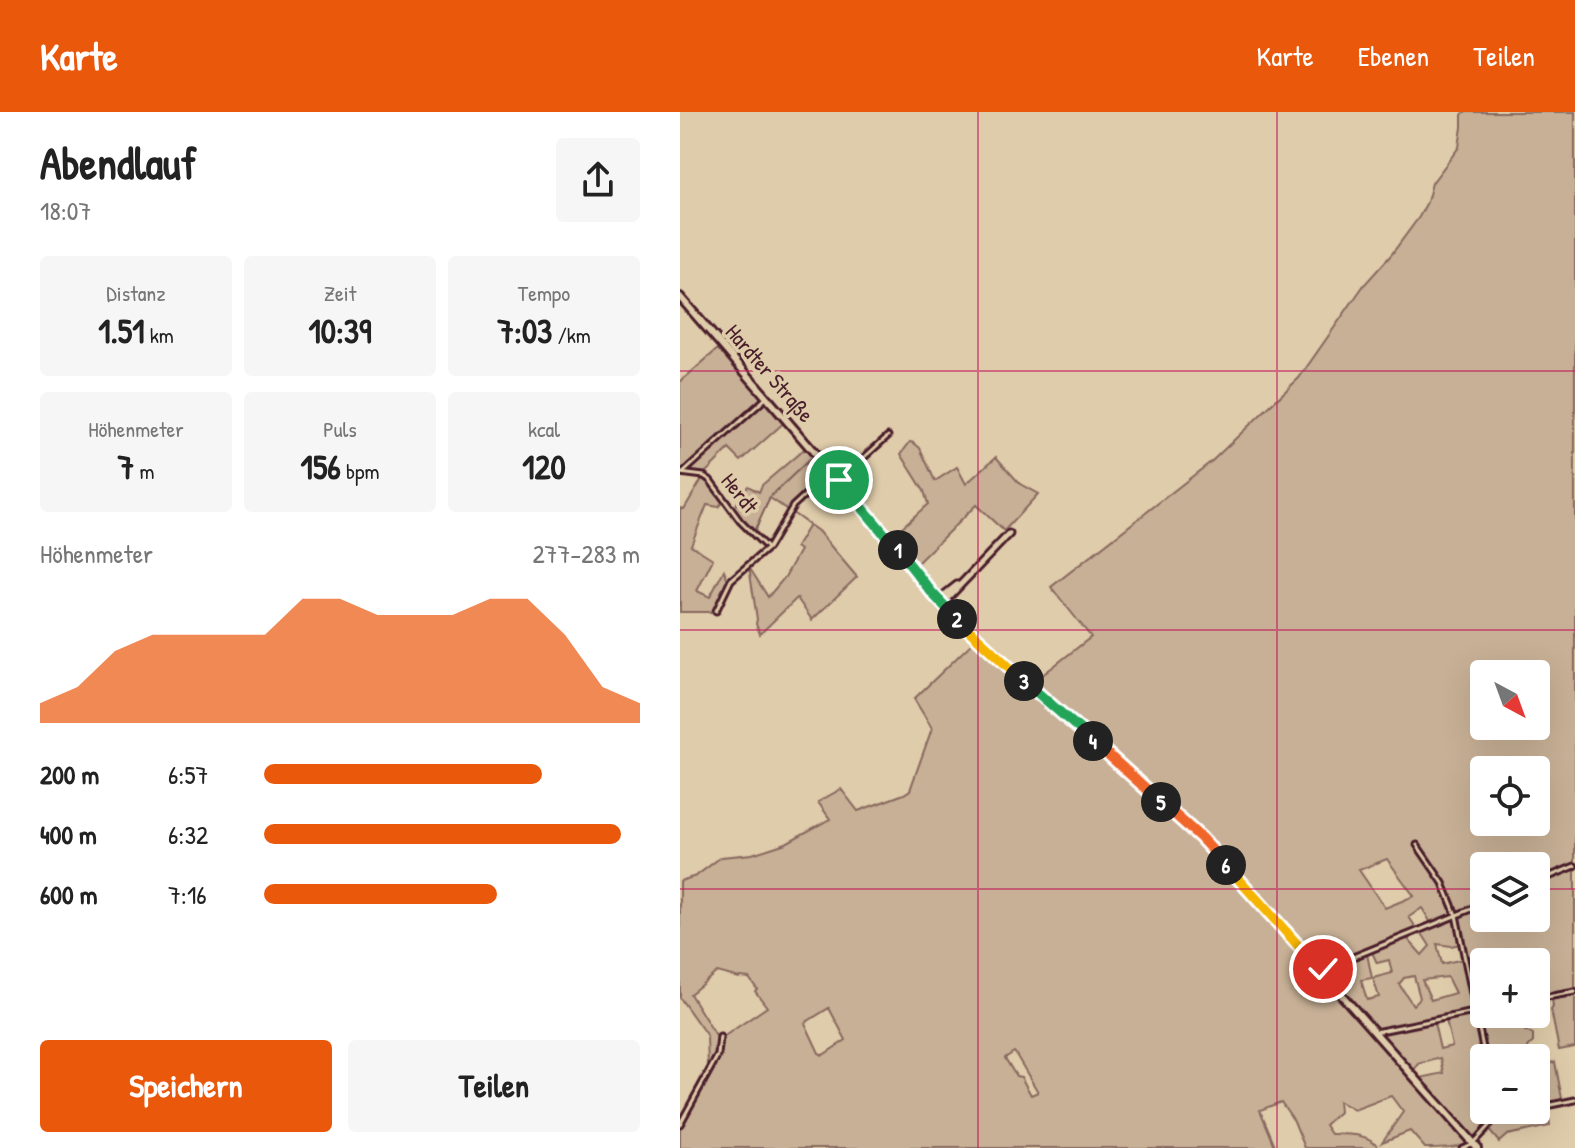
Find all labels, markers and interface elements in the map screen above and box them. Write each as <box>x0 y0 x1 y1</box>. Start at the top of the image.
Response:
text: Karte <box>40 30 118 82</box>
text: Karte <box>1257 37 1314 75</box>
text: Ebenen <box>1358 37 1429 75</box>
text: Teilen <box>1473 37 1535 75</box>
text: Abendlauf <box>40 133 197 193</box>
button: share <box>556 138 640 222</box>
text: 18:07 <box>40 193 91 228</box>
text: Distanz <box>106 278 166 308</box>
text: Zeit <box>324 278 356 308</box>
text: Tempo <box>518 278 570 308</box>
text: 1.51 <box>98 308 145 354</box>
text: 10:39 <box>308 308 372 354</box>
text: 7:03 <box>497 308 552 354</box>
street label: Hardter Straße <box>719 318 821 429</box>
text: km <box>145 320 174 350</box>
text: /km <box>552 320 591 350</box>
text: Höhenmeter <box>88 414 184 444</box>
text: Puls <box>323 414 357 444</box>
text: kcal <box>528 414 560 444</box>
text: 7 <box>118 444 134 490</box>
text: 156 <box>301 444 341 490</box>
text: 120 <box>522 444 566 490</box>
pin <box>805 446 873 514</box>
text: m <box>134 456 154 486</box>
text: bpm <box>341 456 379 486</box>
icon: arrive <box>817 458 861 502</box>
street label: Herdt <box>715 467 766 520</box>
pin: 1 <box>878 530 918 570</box>
text: 1 <box>894 535 902 565</box>
text: Höhenmeter <box>40 536 153 571</box>
text: 277–283 m <box>532 536 640 571</box>
pin: 2 <box>937 599 977 639</box>
text: 2 <box>952 604 962 634</box>
north arrow <box>1470 660 1550 740</box>
map controls <box>1470 660 1550 1124</box>
pin: 3 <box>1004 661 1044 701</box>
text: 3 <box>1019 666 1029 696</box>
pin: 4 <box>1073 721 1113 761</box>
text: 4 <box>1089 726 1097 756</box>
button: locate <box>1470 756 1550 836</box>
text: 200 m <box>40 757 99 792</box>
text: 6:57 <box>168 757 208 792</box>
pin: 5 <box>1141 782 1181 822</box>
text: 5 <box>1156 787 1166 817</box>
text: 400 m <box>40 817 97 852</box>
text: 6:32 <box>168 817 208 852</box>
pin: 6 <box>1206 845 1246 885</box>
text: 6 <box>1222 850 1230 880</box>
button: layers <box>1470 852 1550 932</box>
text: 600 m <box>40 877 97 912</box>
text: 7:16 <box>168 877 207 912</box>
pin <box>1289 935 1357 1003</box>
icon: check <box>1301 947 1345 991</box>
button: + <box>1470 948 1550 1028</box>
button: Speichern <box>40 1040 332 1132</box>
button: Teilen <box>348 1040 640 1132</box>
button: − <box>1470 1044 1550 1124</box>

